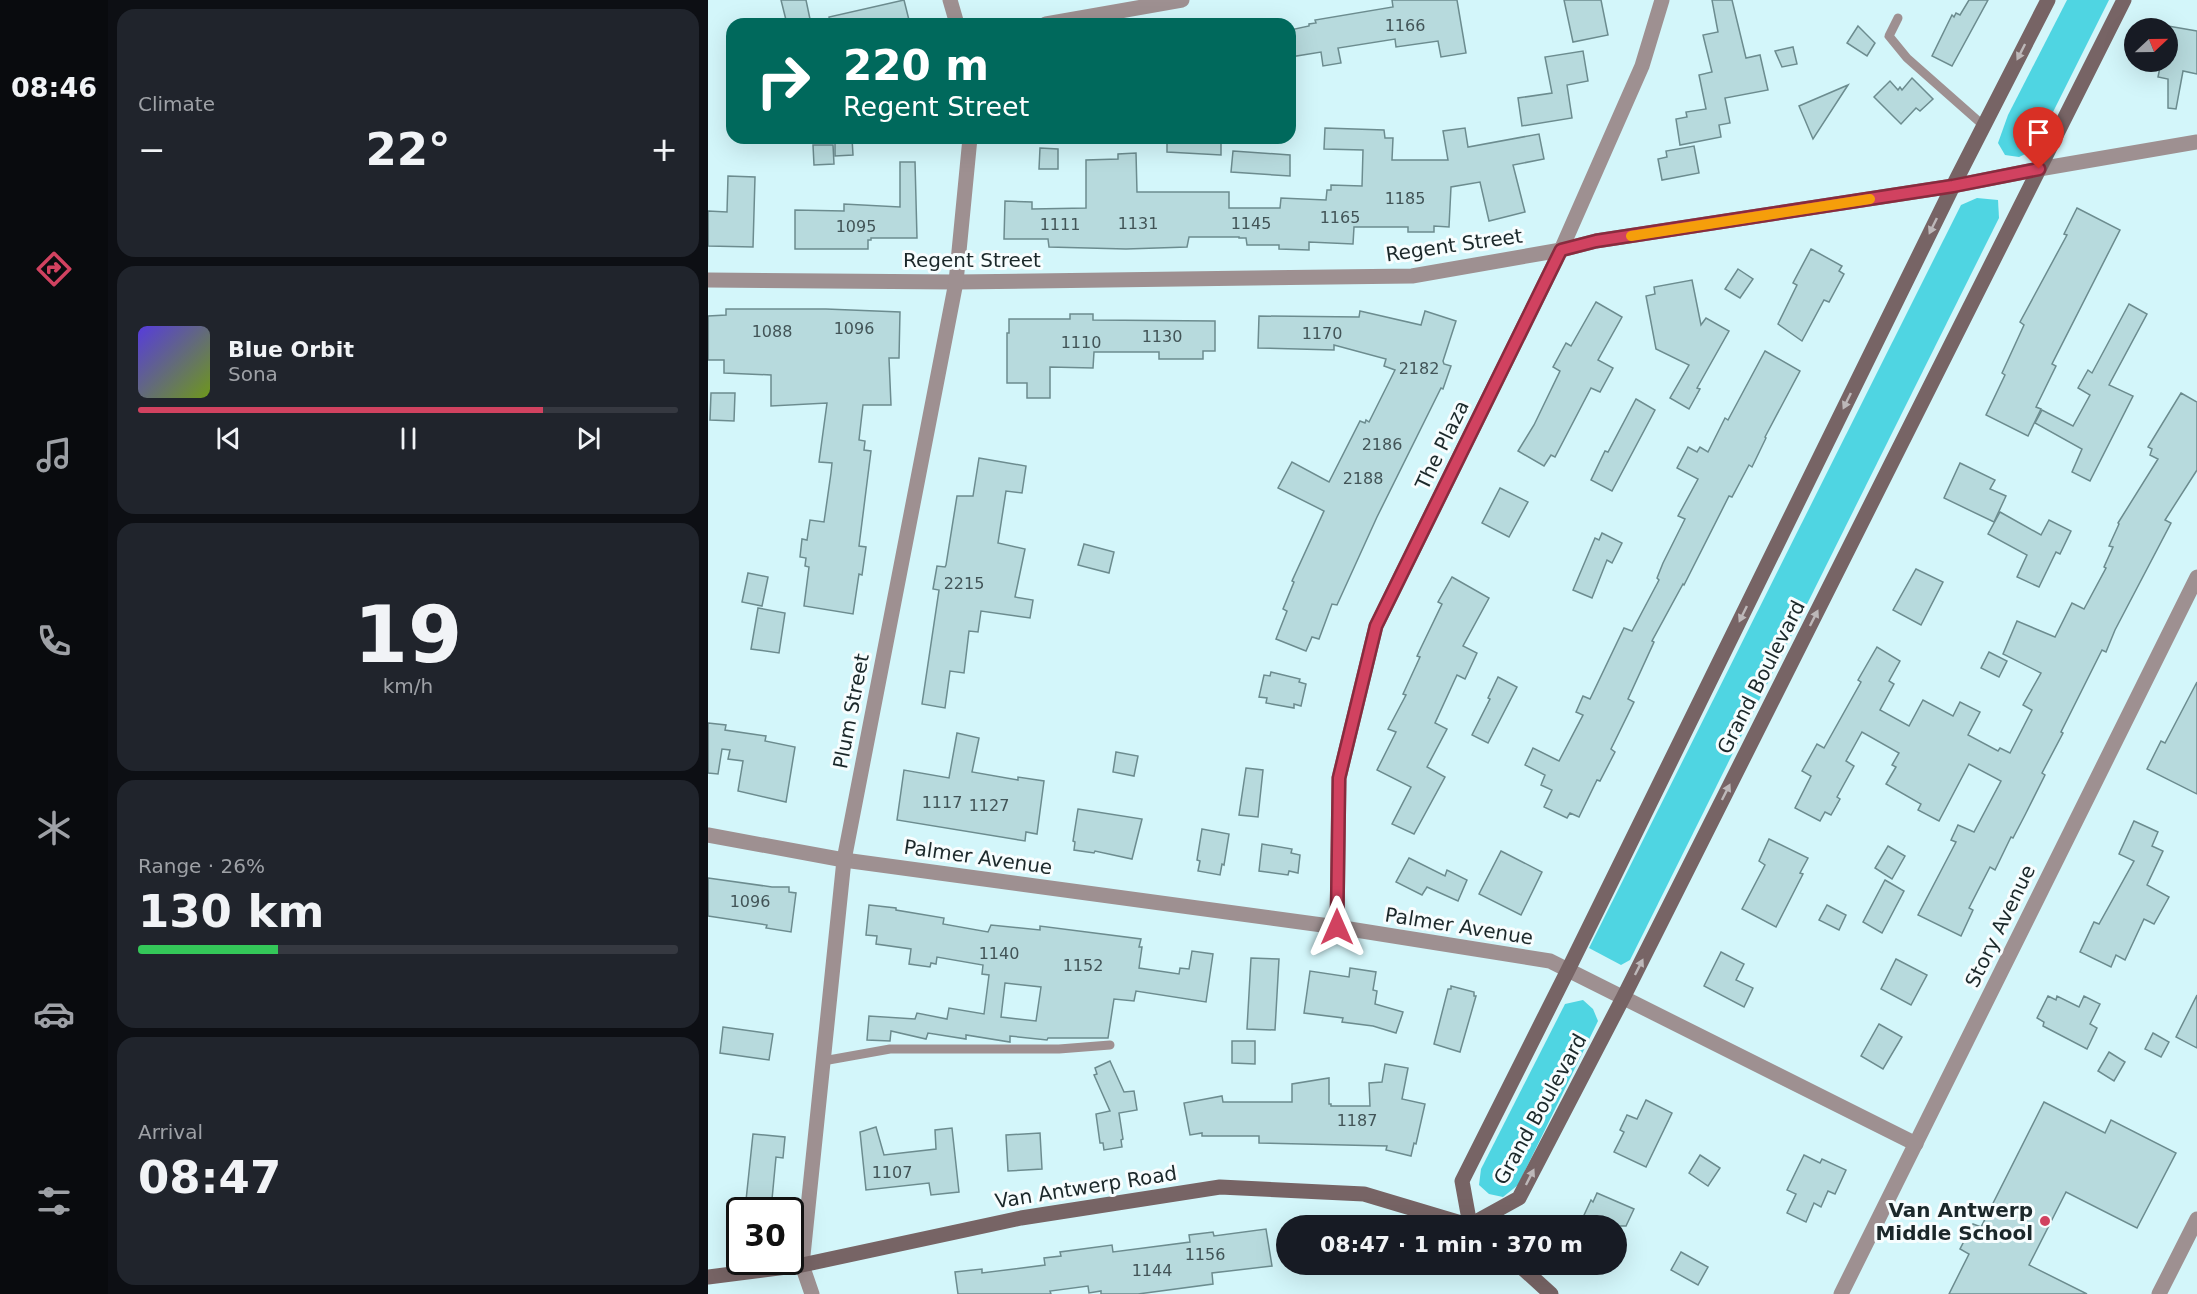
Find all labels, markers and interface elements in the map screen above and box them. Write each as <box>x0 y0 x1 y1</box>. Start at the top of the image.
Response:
house number: 1166 <box>1385 16 1425 35</box>
north arrow <box>2124 18 2178 72</box>
map controls <box>2124 18 2178 72</box>
text: 220 m <box>843 41 989 90</box>
icon: right <box>744 42 822 120</box>
one-way arrow <box>2016 44 2026 61</box>
text: 08:46 <box>11 72 97 103</box>
text: Regent Street <box>843 91 1029 122</box>
text: Climate <box>138 92 215 116</box>
pin <box>2013 107 2064 169</box>
icon: arrive <box>2022 116 2055 149</box>
text: 22° <box>365 123 451 176</box>
text: − <box>138 130 166 169</box>
text: + <box>650 130 678 169</box>
house number: 1185 <box>1385 189 1425 208</box>
house number: 1165 <box>1320 208 1360 227</box>
house number: 1131 <box>1118 214 1158 233</box>
house number: 1145 <box>1231 214 1271 233</box>
house number: 1111 <box>1040 215 1080 234</box>
house number: 1095 <box>836 217 876 236</box>
one-way arrow <box>1929 218 1938 235</box>
street label: Regent Street <box>1384 223 1524 266</box>
icon: directions <box>33 248 75 290</box>
street label: Regent Street <box>903 248 1041 272</box>
house number: 1096 <box>834 319 874 338</box>
house number: 1088 <box>752 322 792 341</box>
house number: 1170 <box>1302 324 1342 343</box>
house number: 1130 <box>1142 327 1182 346</box>
house number: 1110 <box>1061 333 1101 352</box>
text: Blue Orbit <box>228 337 354 362</box>
house number: 2182 <box>1399 359 1439 378</box>
text: Sona <box>228 362 278 386</box>
one-way arrow <box>1843 393 1852 410</box>
street label: The Plaza <box>1410 397 1474 494</box>
icon: previous <box>212 422 245 455</box>
icon: pause <box>392 422 425 455</box>
icon: next <box>572 422 605 455</box>
icon: music <box>33 434 75 476</box>
house number: 2186 <box>1362 435 1402 454</box>
house number: 2188 <box>1343 469 1383 488</box>
house number: 2215 <box>944 574 984 593</box>
text: 19 <box>354 590 462 680</box>
street label: Grand Boulevard <box>1712 596 1810 758</box>
one-way arrow <box>1738 606 1748 623</box>
one-way arrow <box>1809 609 1819 626</box>
icon: phone <box>33 620 75 662</box>
street label: Plum Street <box>828 651 874 771</box>
text: km/h <box>383 674 433 698</box>
one-way arrow <box>1722 784 1731 801</box>
house number: 1117 <box>922 793 962 812</box>
house number: 1127 <box>969 796 1009 815</box>
icon: climate <box>33 807 75 849</box>
street label: Palmer Avenue <box>902 835 1054 879</box>
text: Range · 26% <box>138 854 265 878</box>
street label: Story Avenue <box>1960 861 2040 991</box>
text: 130 km <box>138 885 324 938</box>
house number: 1096 <box>730 892 770 911</box>
position arrow <box>1305 895 1369 959</box>
street label: Palmer Avenue <box>1383 902 1535 950</box>
house number: 1140 <box>979 944 1019 963</box>
house number: 1152 <box>1063 956 1103 975</box>
one-way arrow <box>1634 958 1644 975</box>
icon: car <box>33 993 75 1035</box>
street label: Grand Boulevard <box>1489 1029 1591 1189</box>
house number: 1187 <box>1337 1111 1377 1130</box>
text: Arrival <box>138 1120 203 1144</box>
text: 08:47 <box>138 1151 281 1204</box>
street label: Van Antwerp Road <box>993 1161 1179 1213</box>
house number: 1107 <box>872 1163 912 1182</box>
one-way arrow <box>1525 1168 1535 1185</box>
icon: filters <box>33 1180 75 1222</box>
speed limit sign: 30 <box>726 1197 804 1275</box>
place label: Van Antwerp Middle School <box>1875 1198 2033 1245</box>
marker: Van Antwerp Middle School <box>2038 1214 2052 1228</box>
text: 08:47 · 1 min · 370 m <box>1320 1232 1583 1257</box>
house number: 1156 <box>1185 1245 1225 1264</box>
house number: 1144 <box>1132 1261 1172 1280</box>

